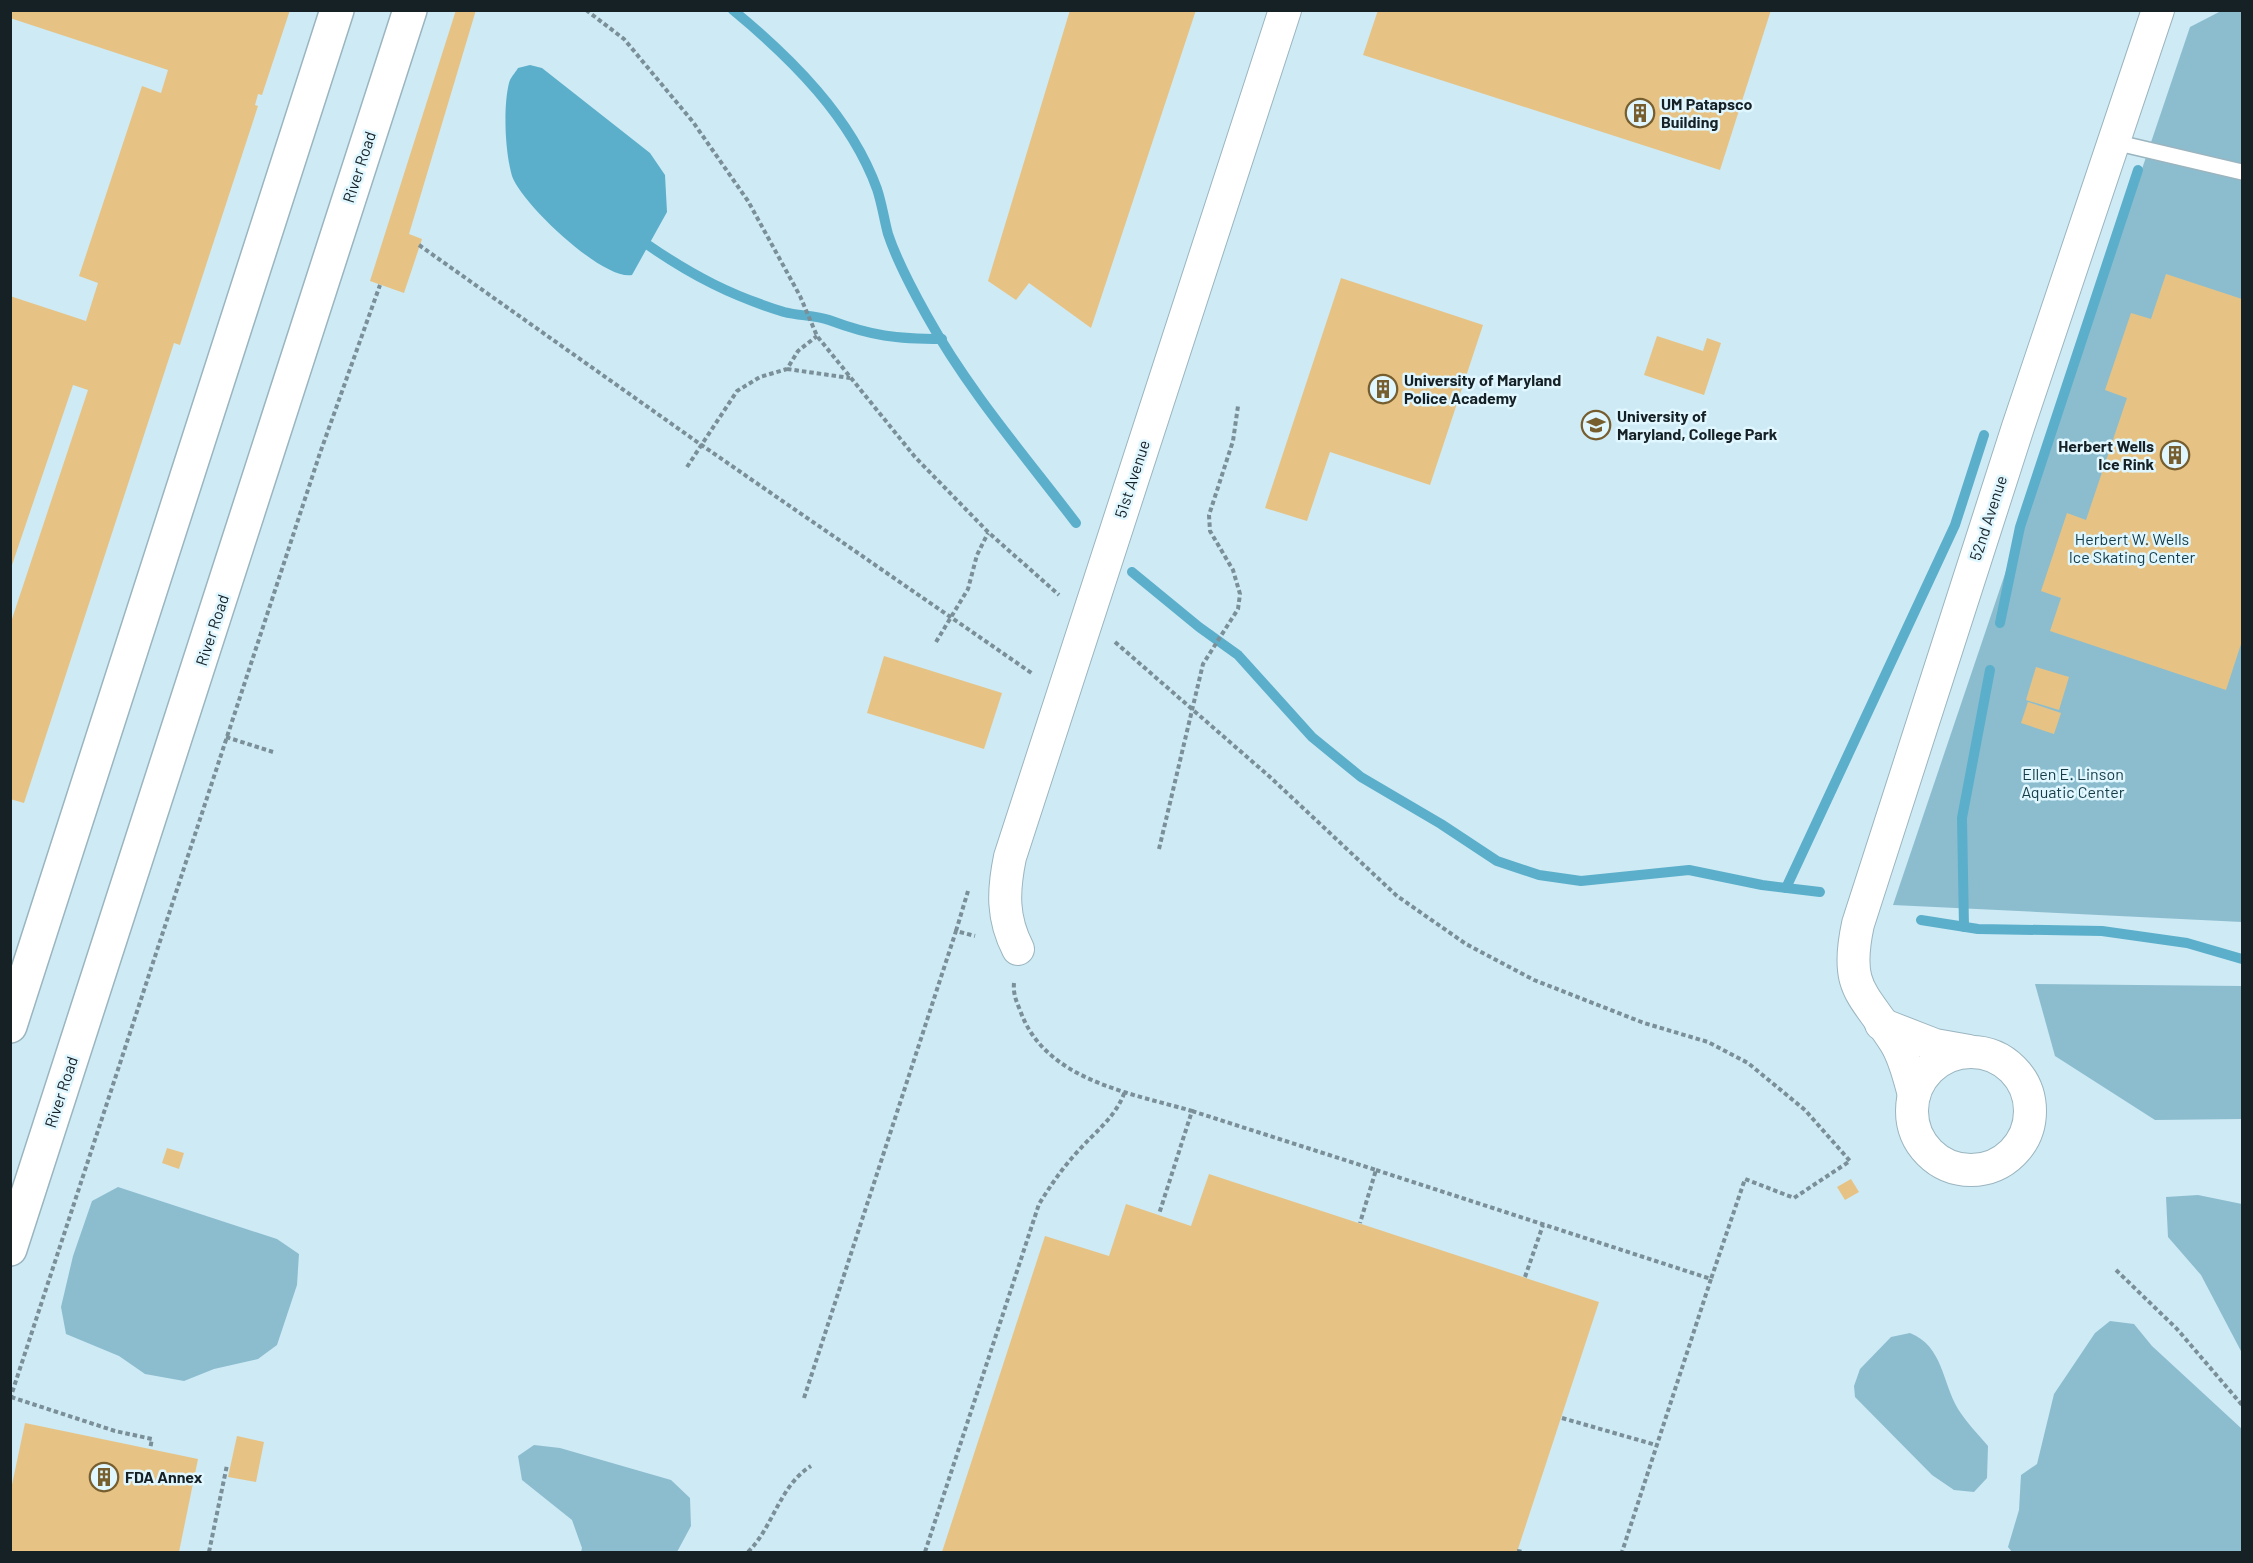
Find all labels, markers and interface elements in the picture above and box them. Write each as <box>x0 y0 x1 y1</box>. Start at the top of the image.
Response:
place label: UM Patapsco Building <box>1661 94 1753 131</box>
building icon: UM Patapsco Building <box>1624 97 1656 129</box>
street label: River Road <box>338 129 379 205</box>
place label: University of Maryland Police Academy <box>1404 370 1561 407</box>
building icon: University of Maryland Police Academy <box>1367 373 1399 405</box>
place label: University of Maryland, College Park <box>1617 406 1778 443</box>
school or university icon: University of Maryland, College Park <box>1580 409 1612 441</box>
place label: Herbert Wells Ice Rink <box>2058 436 2154 473</box>
street label: 51st Avenue <box>1110 437 1153 520</box>
building icon: Herbert Wells Ice Rink <box>2159 439 2191 471</box>
street label: 52nd Avenue <box>1965 473 2010 563</box>
park label: Herbert W. Wells Ice Skating Center <box>2069 529 2195 566</box>
street label: River Road <box>191 592 232 668</box>
park label: Ellen E. Linson Aquatic Center <box>2021 764 2125 801</box>
street label: River Road <box>40 1054 81 1130</box>
building icon: FDA Annex <box>88 1461 120 1493</box>
place label: FDA Annex <box>125 1467 203 1486</box>

